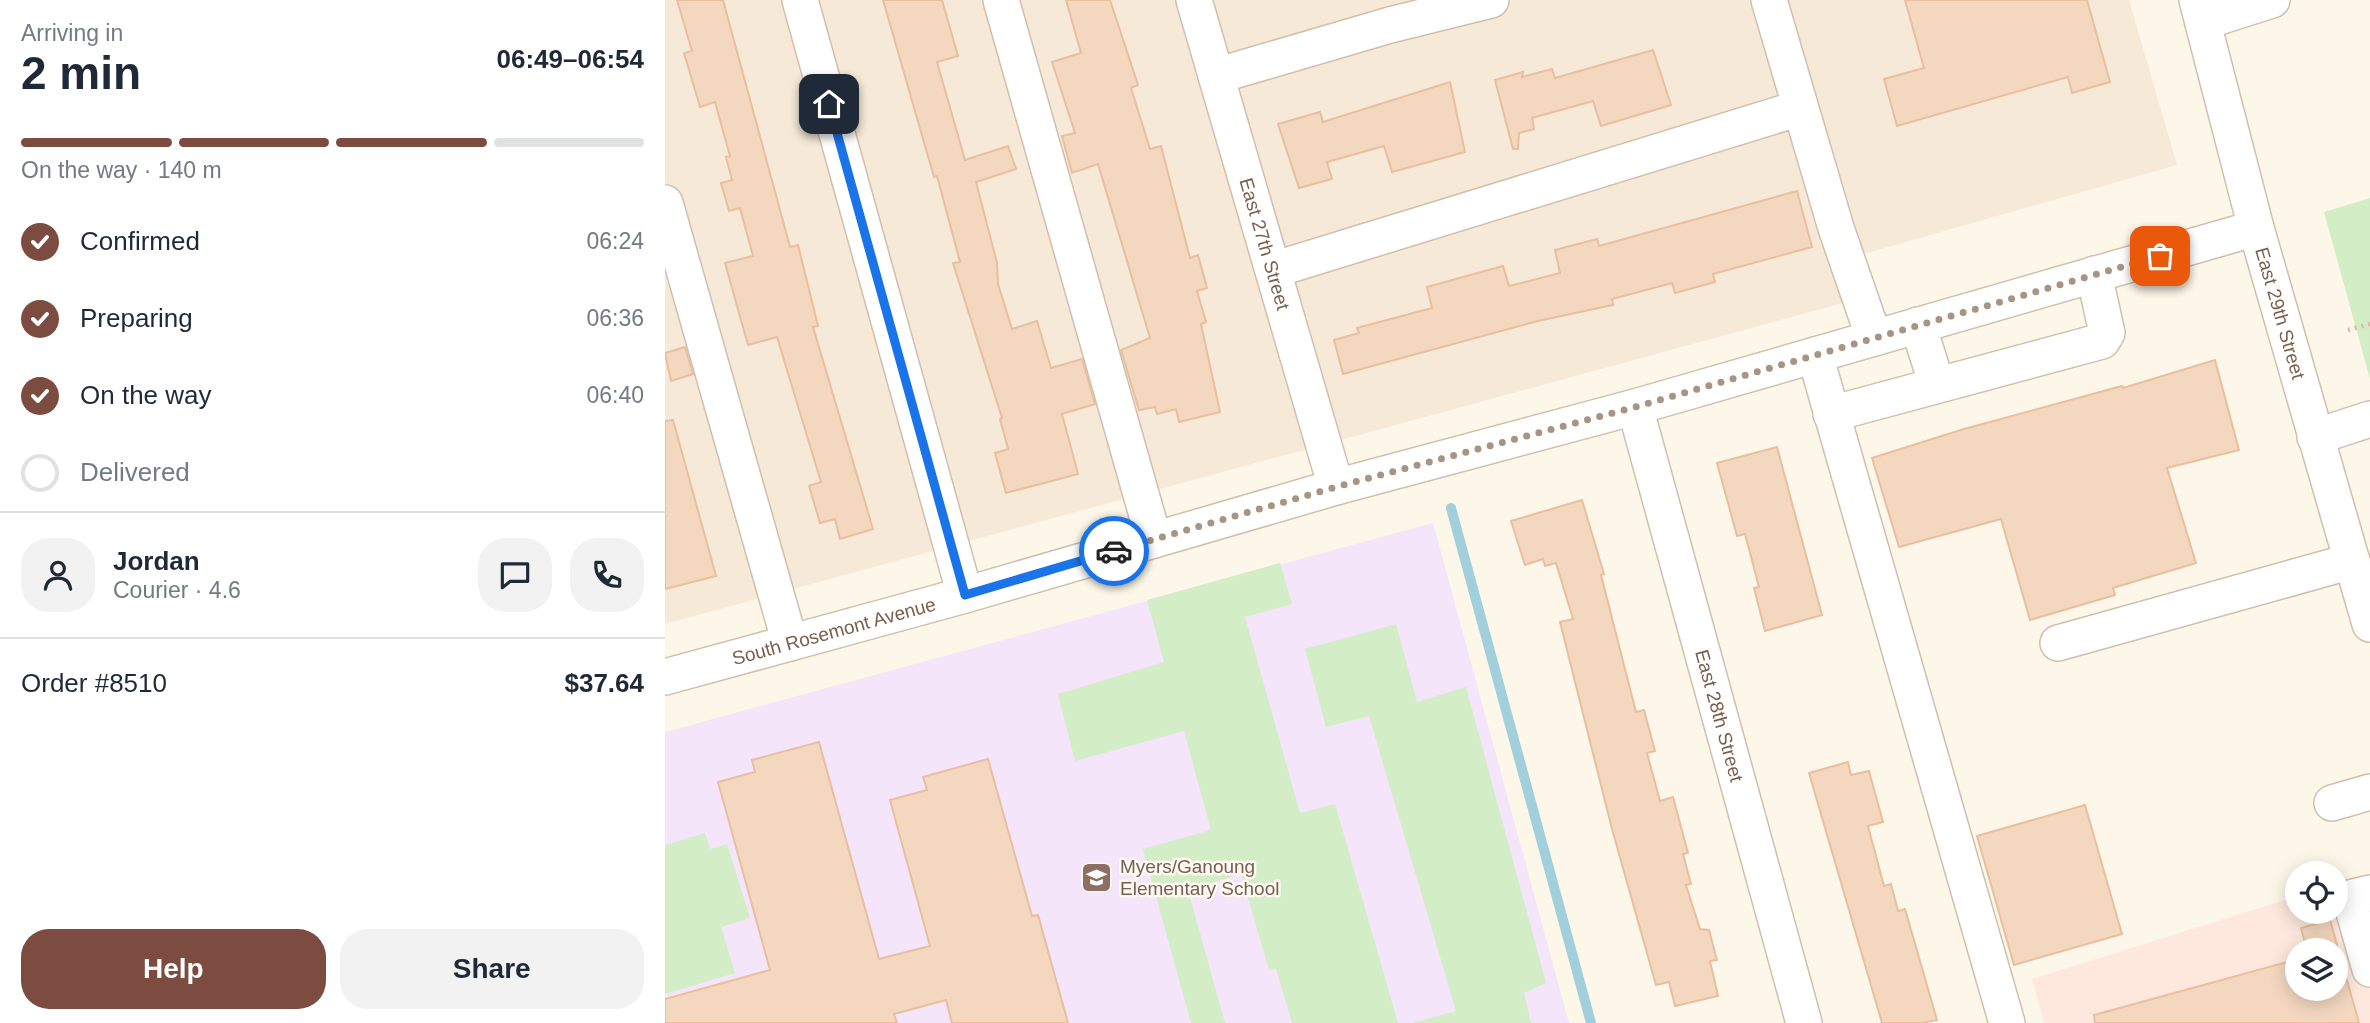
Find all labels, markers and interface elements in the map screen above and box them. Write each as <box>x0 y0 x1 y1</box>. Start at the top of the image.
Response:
text: Arriving in <box>21 20 123 46</box>
text: 06:49–06:54 <box>497 44 644 74</box>
text: 2 min <box>21 47 141 99</box>
pin <box>799 74 859 134</box>
icon: home <box>810 85 848 123</box>
text: On the way · 140 m <box>21 157 222 183</box>
street label: East 27th Street <box>1236 175 1294 313</box>
icon: check <box>21 223 59 261</box>
text: Confirmed <box>80 226 200 256</box>
pin <box>2130 226 2190 286</box>
text: 06:24 <box>586 228 644 254</box>
icon: bag <box>2141 237 2179 275</box>
street label: East 29th Street <box>2252 245 2310 382</box>
icon: check <box>21 300 59 338</box>
text: Preparing <box>80 303 193 333</box>
text: 06:36 <box>586 305 644 331</box>
icon: check <box>21 377 59 415</box>
text: On the way <box>80 380 212 410</box>
text: 06:40 <box>586 382 644 408</box>
text: Delivered <box>80 457 190 487</box>
courier <box>1079 516 1149 586</box>
icon: car <box>1095 532 1133 570</box>
button: person <box>21 538 95 612</box>
button: chat <box>478 538 552 612</box>
button: phone <box>570 538 644 612</box>
text: Jordan <box>113 546 200 576</box>
text: Courier · 4.6 <box>113 577 241 603</box>
street label: South Rosemont Avenue <box>730 593 938 669</box>
street label: East 28th Street <box>1691 647 1748 785</box>
text: Order #8510 <box>21 668 167 698</box>
text: $37.64 <box>564 668 644 698</box>
place label: Myers/Ganoung Elementary School <box>1120 856 1279 899</box>
school or university icon: Myers/Ganoung Elementary School <box>1080 860 1114 894</box>
map controls <box>2285 861 2348 1001</box>
button: locate <box>2285 861 2348 924</box>
button: Help <box>21 929 326 1009</box>
button: Share <box>340 929 644 1009</box>
button: layers <box>2285 938 2348 1001</box>

